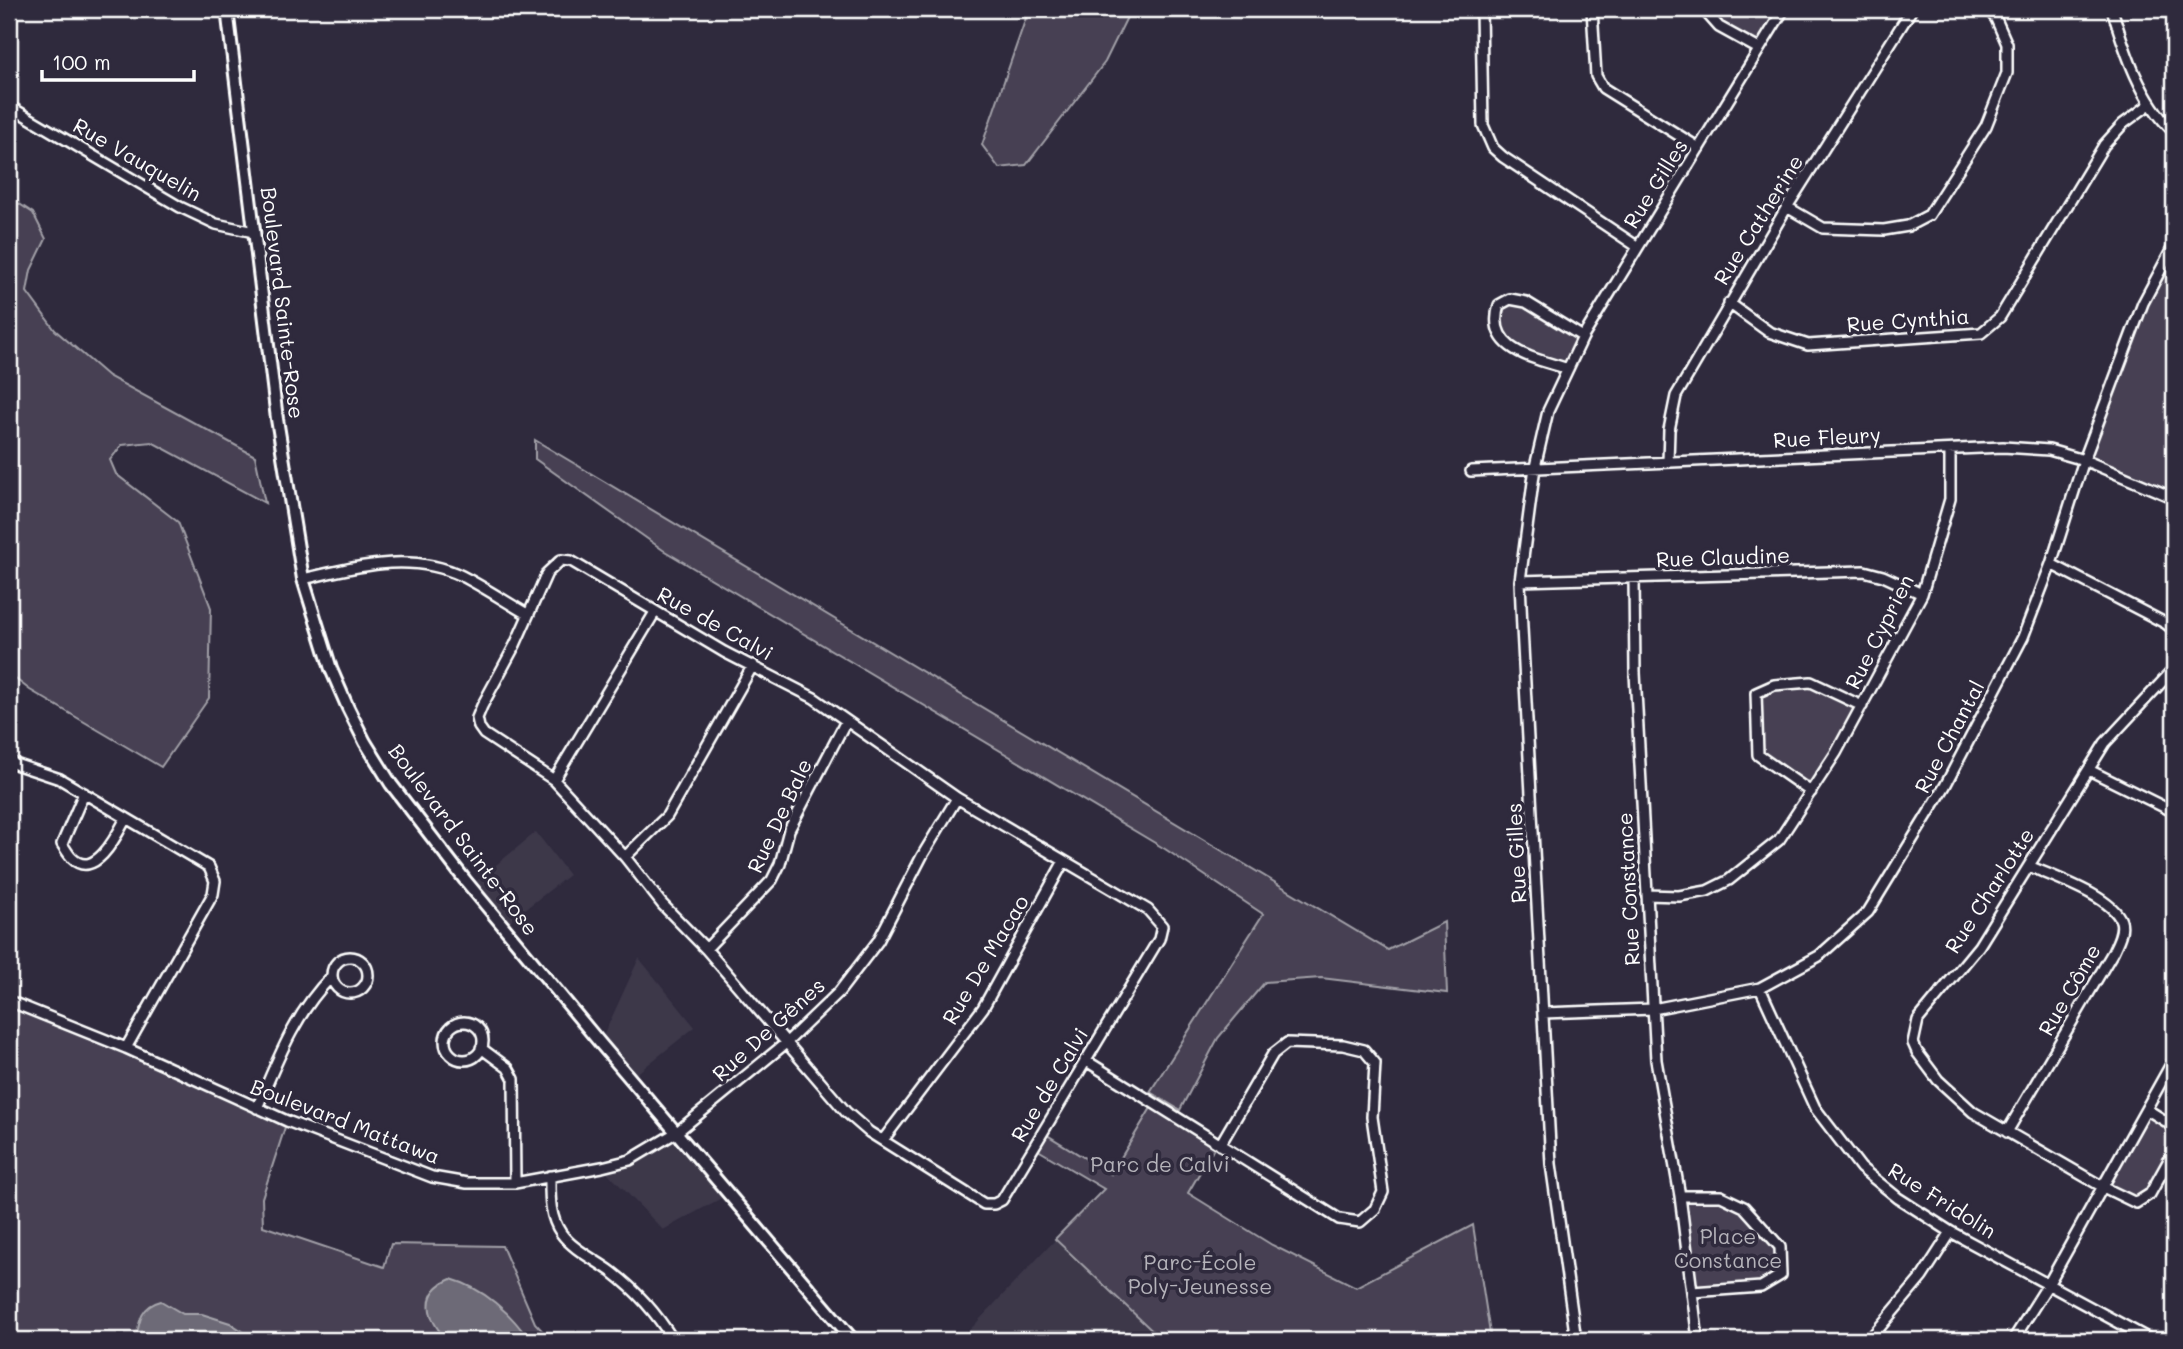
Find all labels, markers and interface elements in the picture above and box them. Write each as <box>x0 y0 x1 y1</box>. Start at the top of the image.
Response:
scale bar <box>42 38 194 82</box>
text: 100 m <box>52 48 111 75</box>
street label: Rue Vauquelin <box>69 111 207 206</box>
street label: Rue Gilles <box>1617 133 1693 233</box>
street label: Rue Catherine <box>1707 149 1809 289</box>
street label: Boulevard Sainte-Rose <box>256 185 311 420</box>
street label: Rue Cynthia <box>1846 302 1970 337</box>
street label: Rue Fleury <box>1772 420 1881 453</box>
street label: Rue Claudine <box>1656 541 1790 572</box>
street label: Rue Cyprien <box>1838 569 1919 693</box>
street label: Rue de Calvi <box>653 580 779 666</box>
street label: Rue Chantal <box>1908 675 1990 797</box>
street label: Boulevard Sainte-Rose <box>383 738 545 940</box>
street label: Rue De Bale <box>740 754 817 877</box>
street label: Rue Gilles <box>1499 802 1532 904</box>
street label: Rue Constance <box>1610 812 1645 966</box>
street label: Rue Charlotte <box>1938 822 2039 958</box>
street label: Rue De Macao <box>935 889 1034 1029</box>
street label: Rue Côme <box>2032 938 2106 1040</box>
street label: Rue De Gênes <box>706 971 830 1086</box>
street label: Rue de Calvi <box>1004 1022 1093 1146</box>
street label: Boulevard Mattawa <box>247 1072 444 1169</box>
park label: Parc de Calvi <box>1090 1150 1230 1177</box>
street label: Rue Fridolin <box>1884 1156 2002 1244</box>
park label: Place Constance <box>1674 1222 1782 1273</box>
park label: Parc-École Poly-Jeunesse <box>1128 1248 1272 1299</box>

